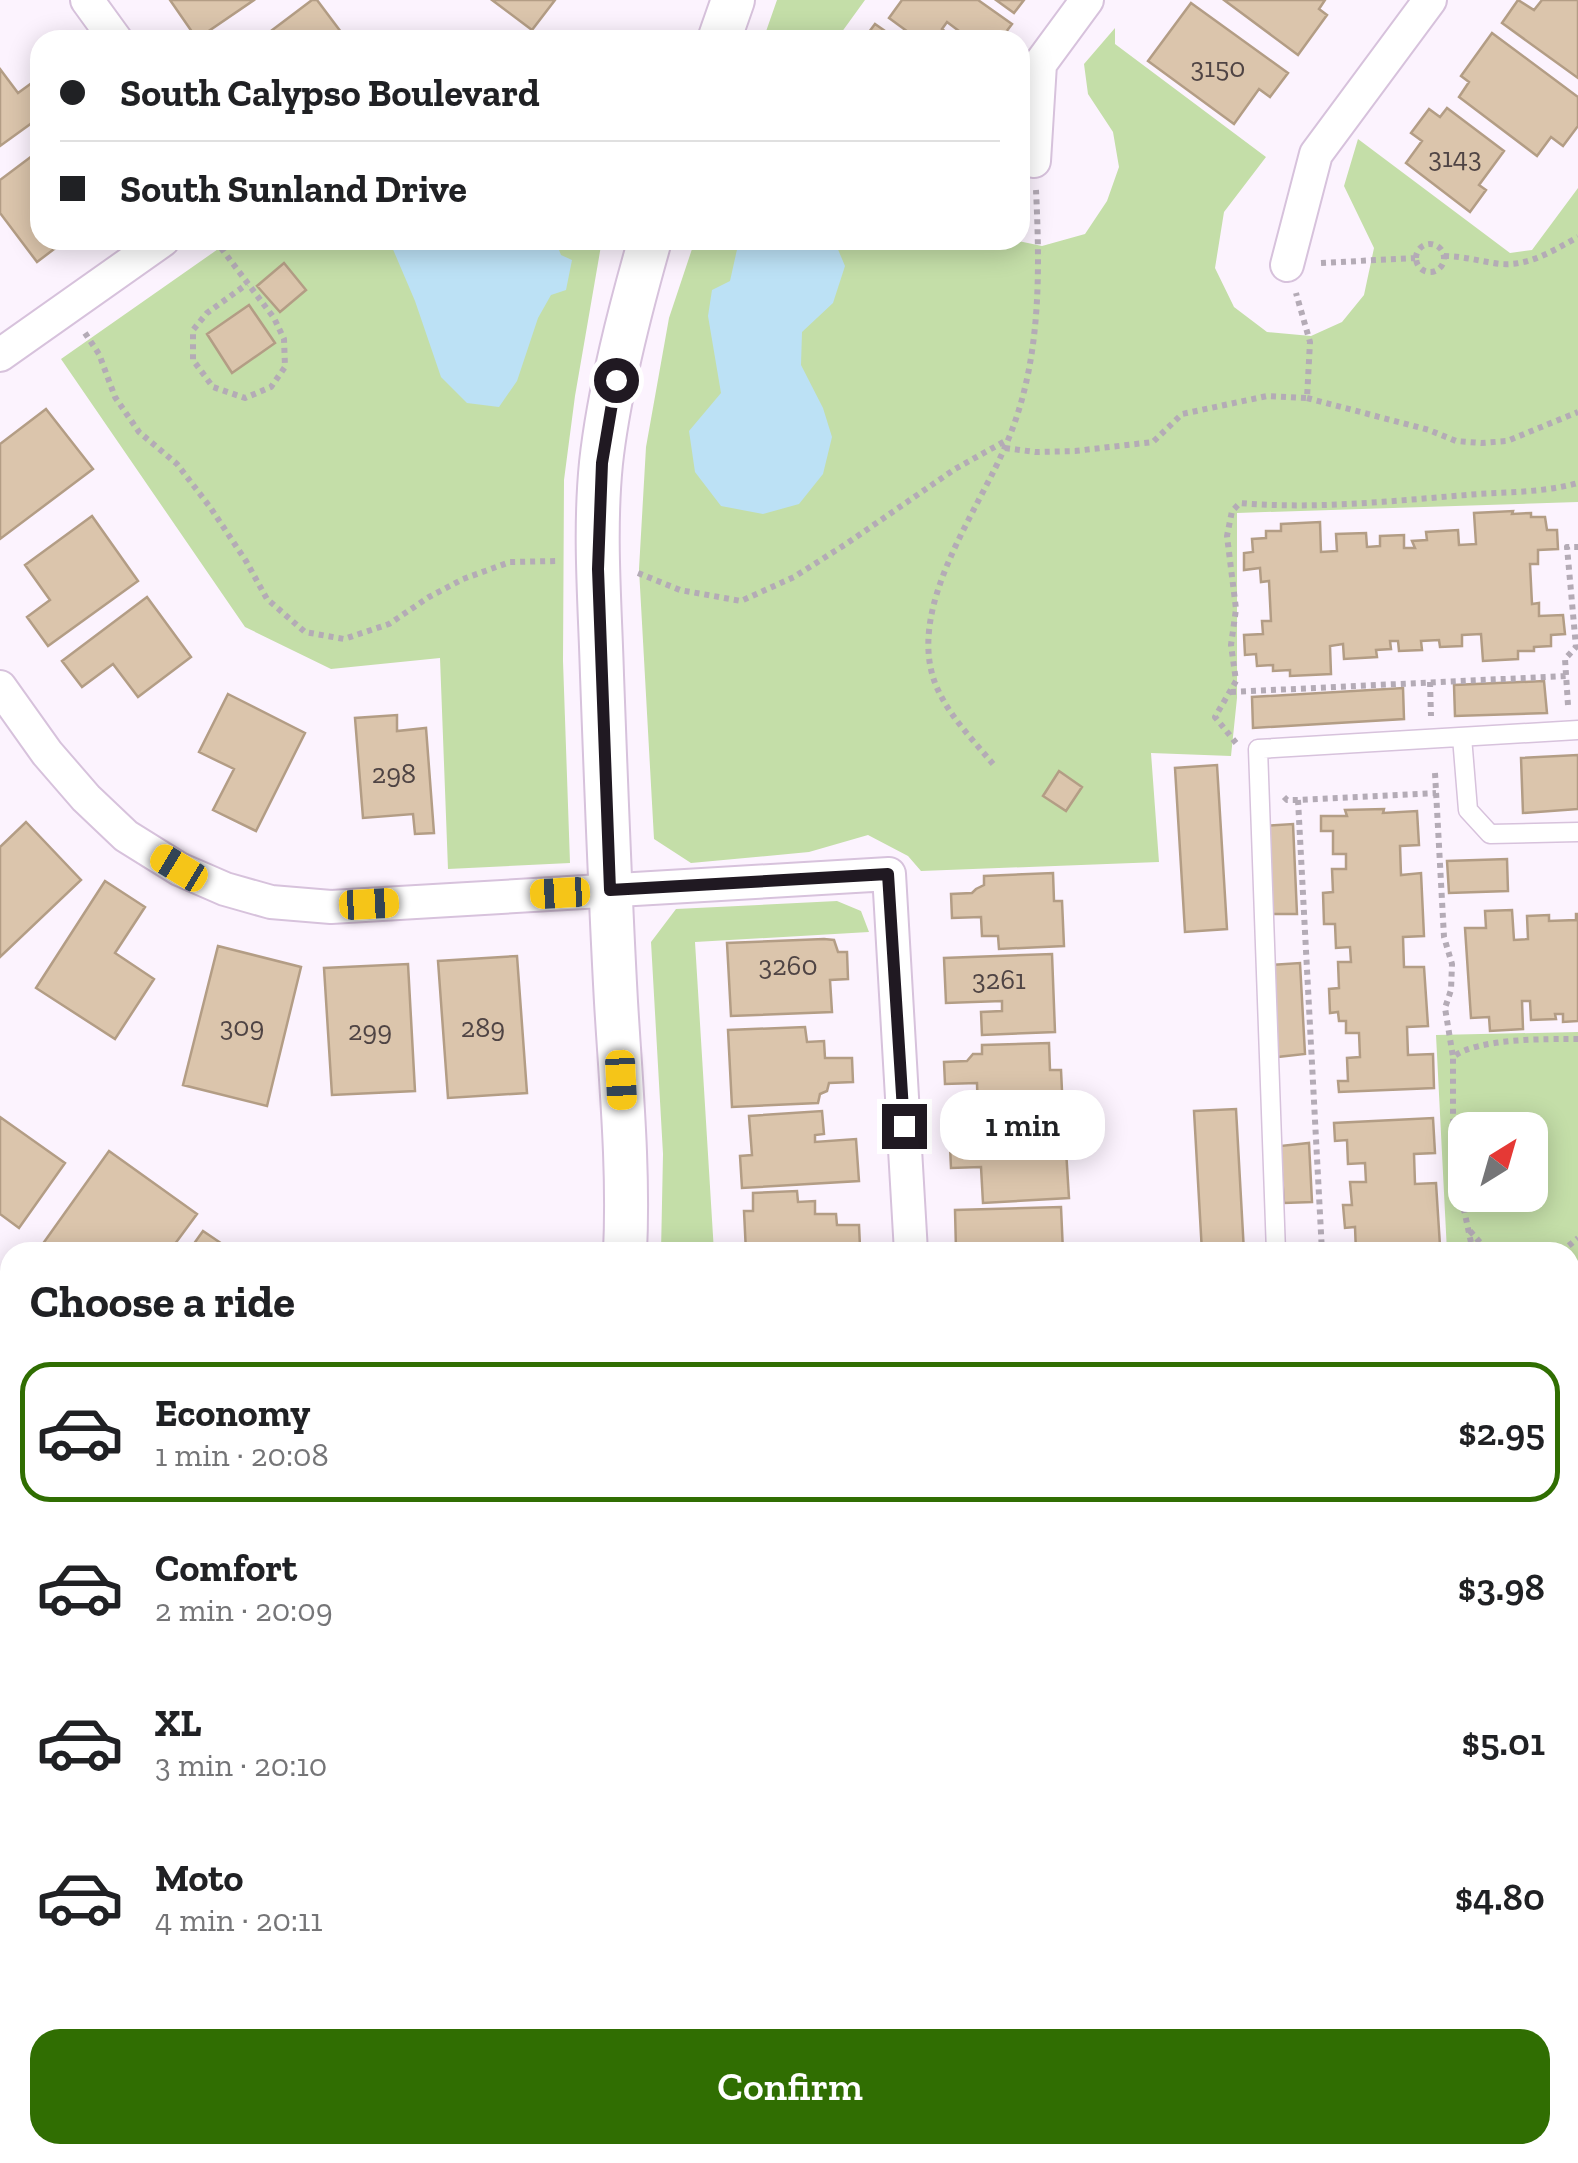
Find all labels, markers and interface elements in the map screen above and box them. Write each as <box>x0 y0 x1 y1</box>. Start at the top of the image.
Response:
house number: 3150 <box>1191 51 1245 84</box>
text: South Calypso Boulevard <box>120 70 540 116</box>
house number: 3143 <box>1428 141 1482 174</box>
text: South Sunland Drive <box>120 166 467 212</box>
route start <box>594 358 639 403</box>
house number: 298 <box>372 757 416 790</box>
car <box>146 840 212 896</box>
car <box>529 876 591 910</box>
car <box>338 887 400 921</box>
house number: 3260 <box>758 949 818 982</box>
house number: 3261 <box>972 963 1026 996</box>
house number: 309 <box>220 1010 264 1043</box>
house number: 289 <box>461 1011 505 1044</box>
house number: 299 <box>348 1014 392 1047</box>
car <box>604 1049 638 1111</box>
callout: 1 min <box>939 1091 1104 1161</box>
route end <box>882 1104 927 1149</box>
text: 1 min <box>985 1106 1060 1144</box>
north arrow <box>1448 1112 1548 1212</box>
map controls <box>1448 1112 1548 1212</box>
text: Choose a ride <box>30 1275 295 1329</box>
icon: car <box>35 1387 125 1477</box>
text: Economy <box>155 1390 310 1436</box>
text: $2.95 <box>1458 1409 1545 1455</box>
text: 1 min · 20:08 <box>155 1436 329 1474</box>
icon: car <box>35 1542 125 1632</box>
text: Comfort <box>155 1545 297 1591</box>
text: $3.98 <box>1458 1564 1545 1610</box>
text: 2 min · 20:09 <box>155 1591 333 1629</box>
icon: car <box>35 1697 125 1787</box>
text: XL <box>155 1700 202 1746</box>
text: $5.01 <box>1462 1719 1545 1765</box>
text: 3 min · 20:10 <box>155 1746 327 1784</box>
icon: car <box>35 1852 125 1942</box>
text: Moto <box>155 1855 243 1901</box>
text: $4.80 <box>1455 1874 1545 1920</box>
text: 4 min · 20:11 <box>155 1901 323 1939</box>
button: Confirm <box>30 2029 1550 2144</box>

